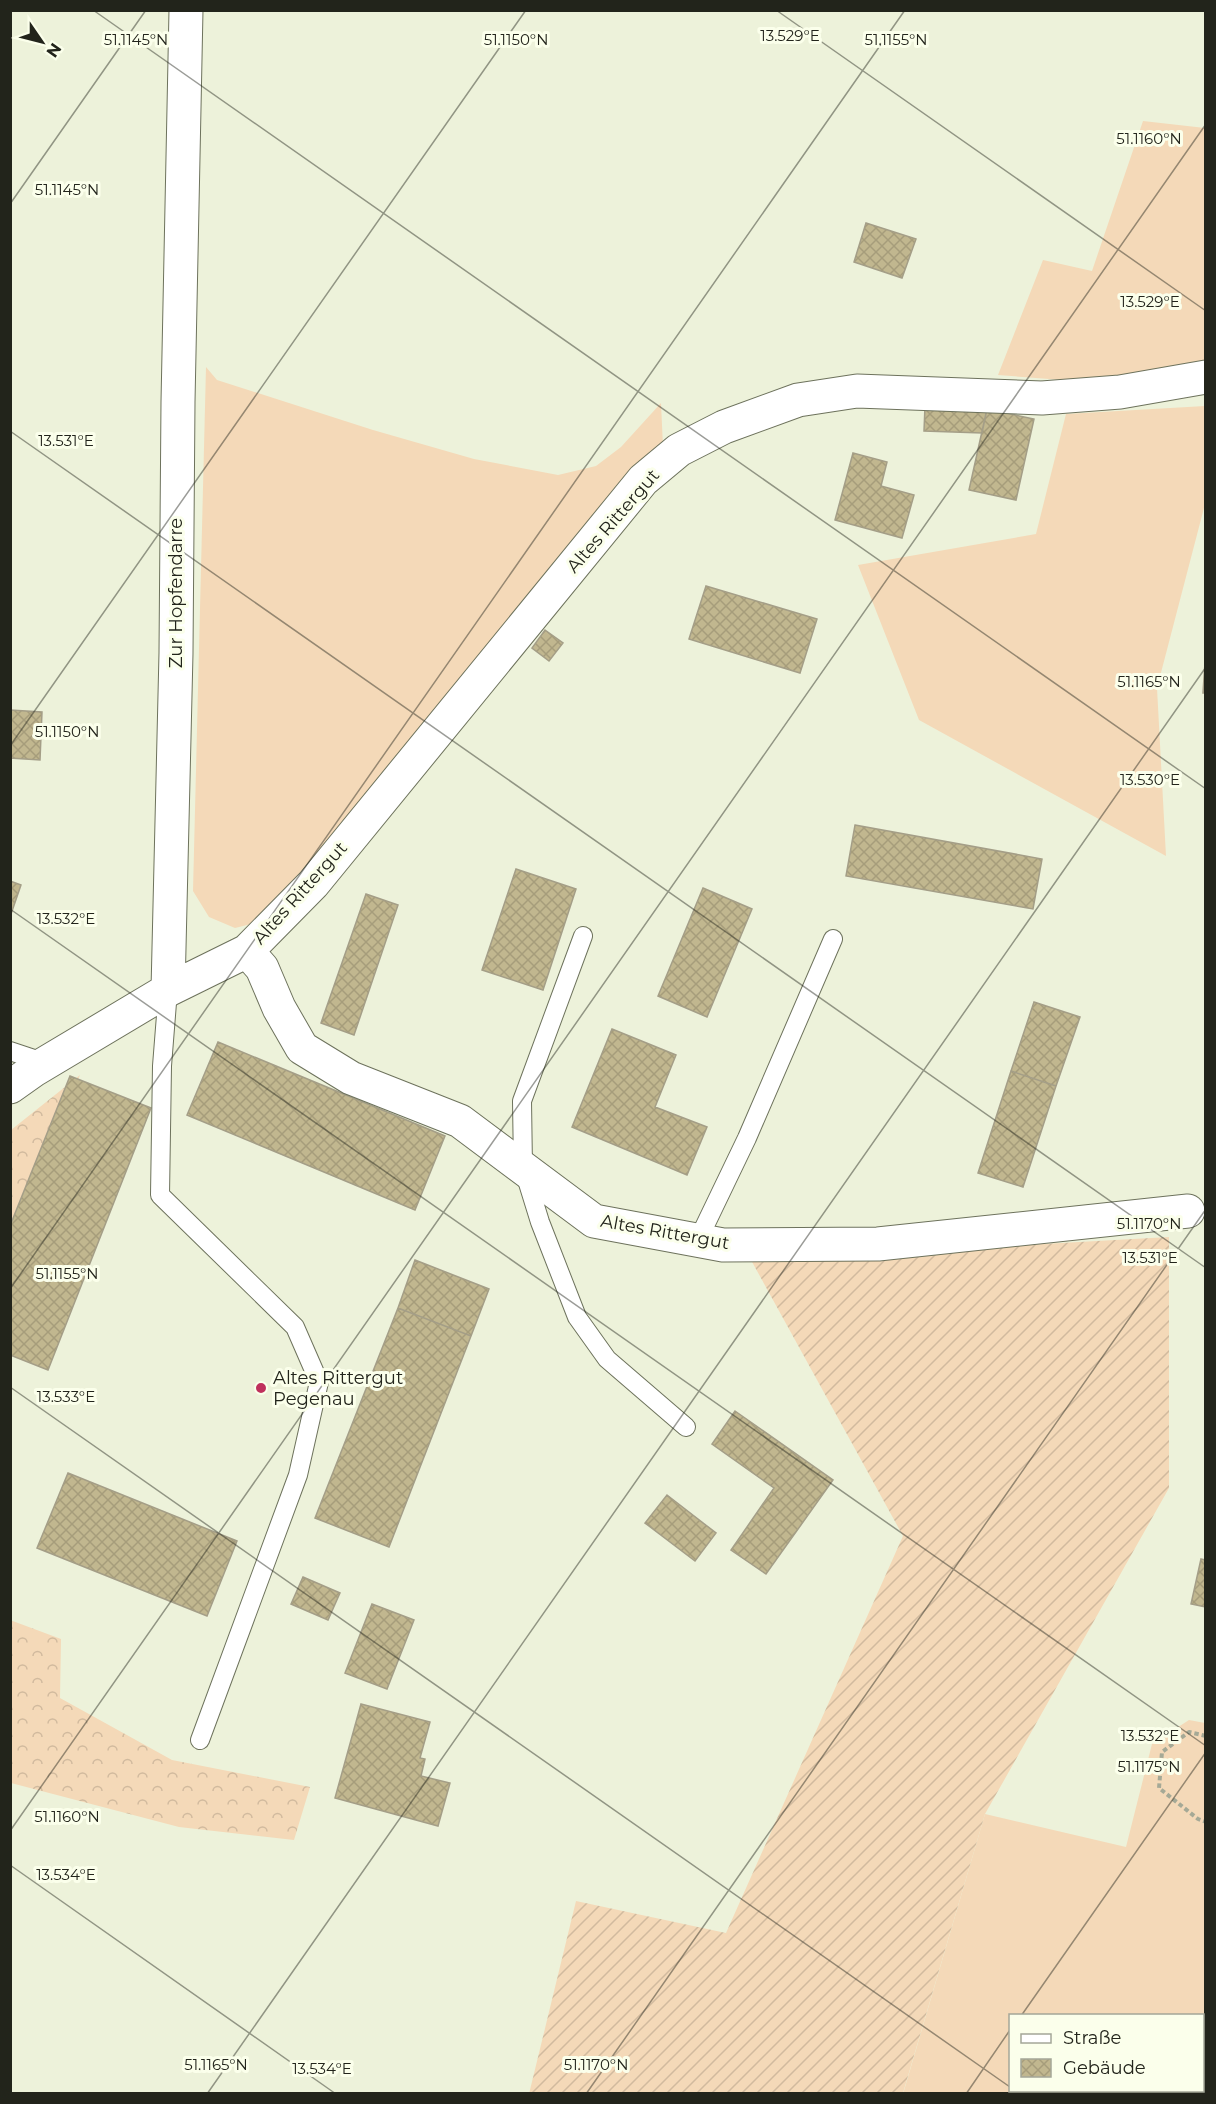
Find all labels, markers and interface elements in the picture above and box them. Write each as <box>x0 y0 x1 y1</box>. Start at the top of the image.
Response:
north arrow <box>12 12 72 72</box>
text: 13.529°E <box>760 26 820 45</box>
text: 51.1145°N <box>104 30 168 49</box>
text: 51.1150°N <box>484 30 548 49</box>
text: 51.1155°N <box>865 30 927 49</box>
text: N <box>42 40 65 61</box>
text: 51.1160°N <box>1116 129 1182 148</box>
text: 51.1145°N <box>35 180 99 199</box>
text: 13.529°E <box>1120 292 1180 311</box>
text: 13.531°E <box>38 431 94 450</box>
street label: Altes Rittergut <box>562 465 664 577</box>
street label: Zur Hopfendarre <box>165 518 187 668</box>
text: 51.1165°N <box>1117 672 1181 691</box>
text: 51.1150°N <box>35 722 99 741</box>
text: 13.530°E <box>1120 770 1180 789</box>
street label: Altes Rittergut <box>248 837 352 949</box>
text: 13.532°E <box>37 909 95 928</box>
street label: Altes Rittergut <box>599 1210 731 1254</box>
text: 51.1170°N <box>1117 1214 1181 1233</box>
text: 13.531°E <box>1122 1248 1178 1267</box>
text: 51.1155°N <box>36 1264 98 1283</box>
place label: Altes Rittergut Pegenau <box>273 1367 403 1410</box>
marker: Altes Rittergut Pegenau <box>254 1381 268 1395</box>
text: 13.533°E <box>37 1387 95 1406</box>
text: 13.532°E <box>1121 1726 1179 1745</box>
text: 51.1175°N <box>1117 1757 1181 1776</box>
text: 51.1160°N <box>34 1807 100 1826</box>
text: 13.534°E <box>36 1865 96 1884</box>
legend <box>1009 2014 1204 2092</box>
text: Straße <box>1063 2027 1122 2049</box>
text: 51.1165°N <box>184 2055 248 2074</box>
text: 51.1170°N <box>564 2055 628 2074</box>
text: Gebäude <box>1063 2057 1146 2079</box>
text: 13.534°E <box>292 2059 352 2078</box>

